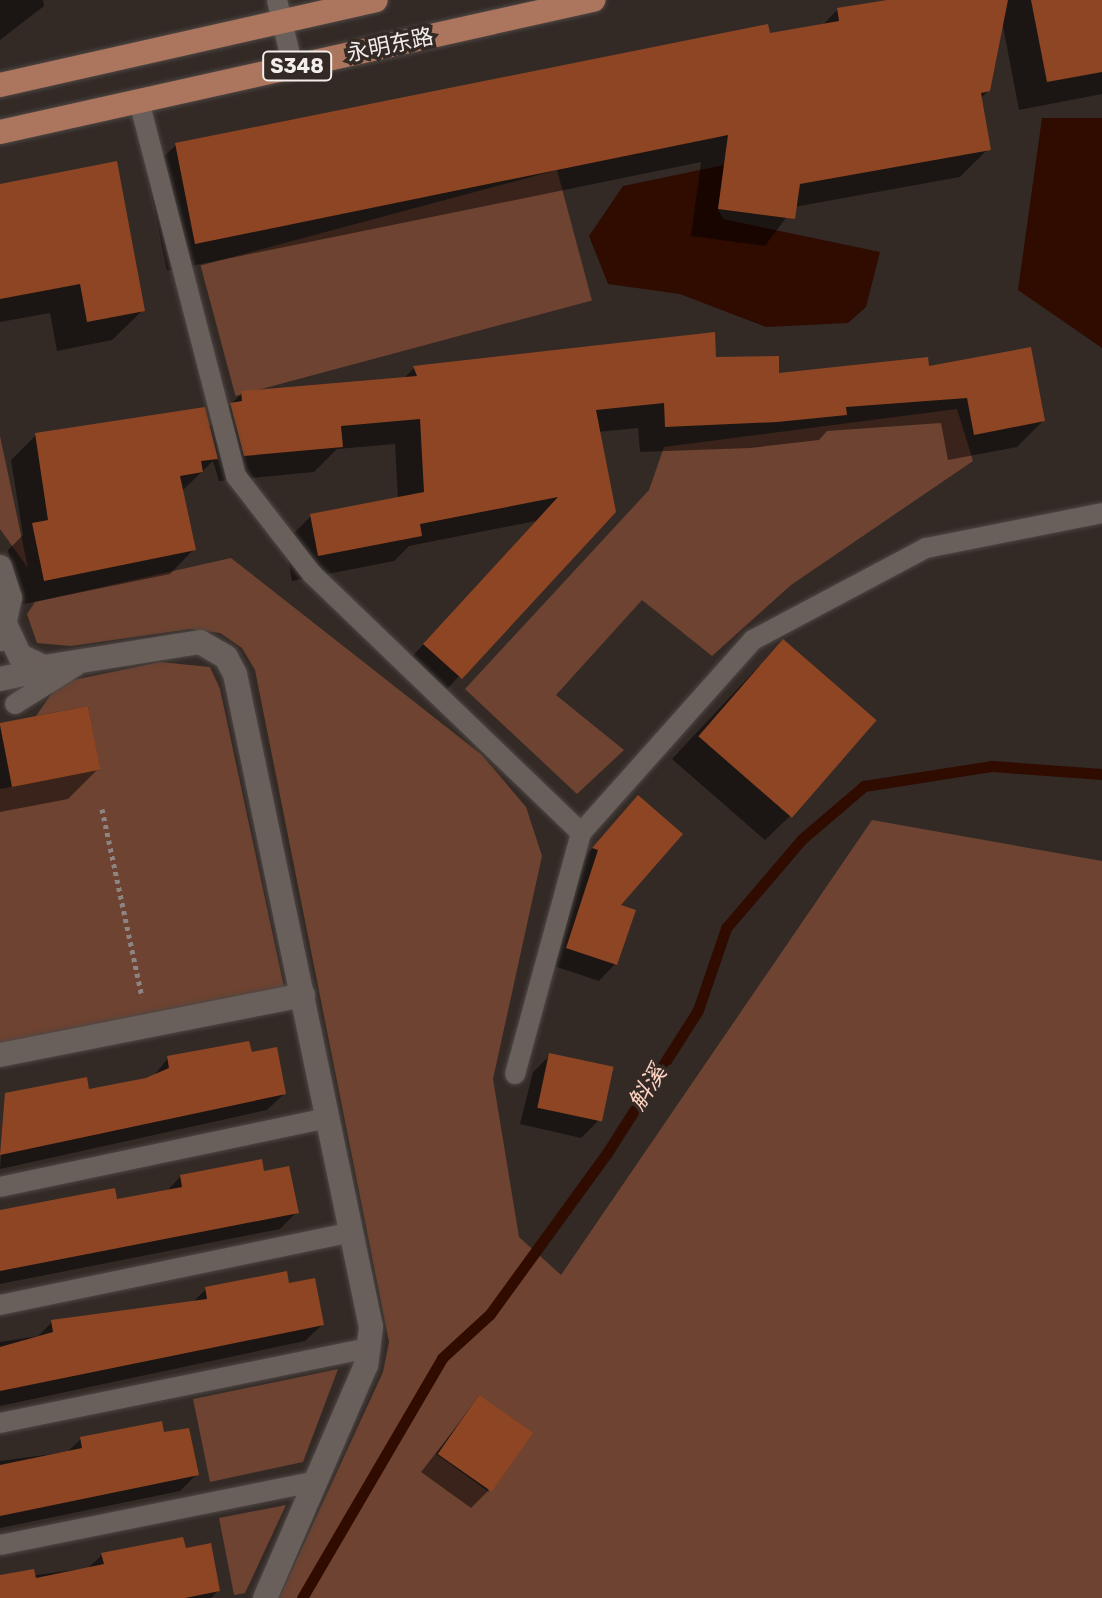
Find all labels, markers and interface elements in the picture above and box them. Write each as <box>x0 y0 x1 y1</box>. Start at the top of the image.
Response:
street label: 永明东路 <box>344 23 436 67</box>
road number: S348 <box>261 50 333 82</box>
water label: 斛溪 <box>623 1060 673 1116</box>

